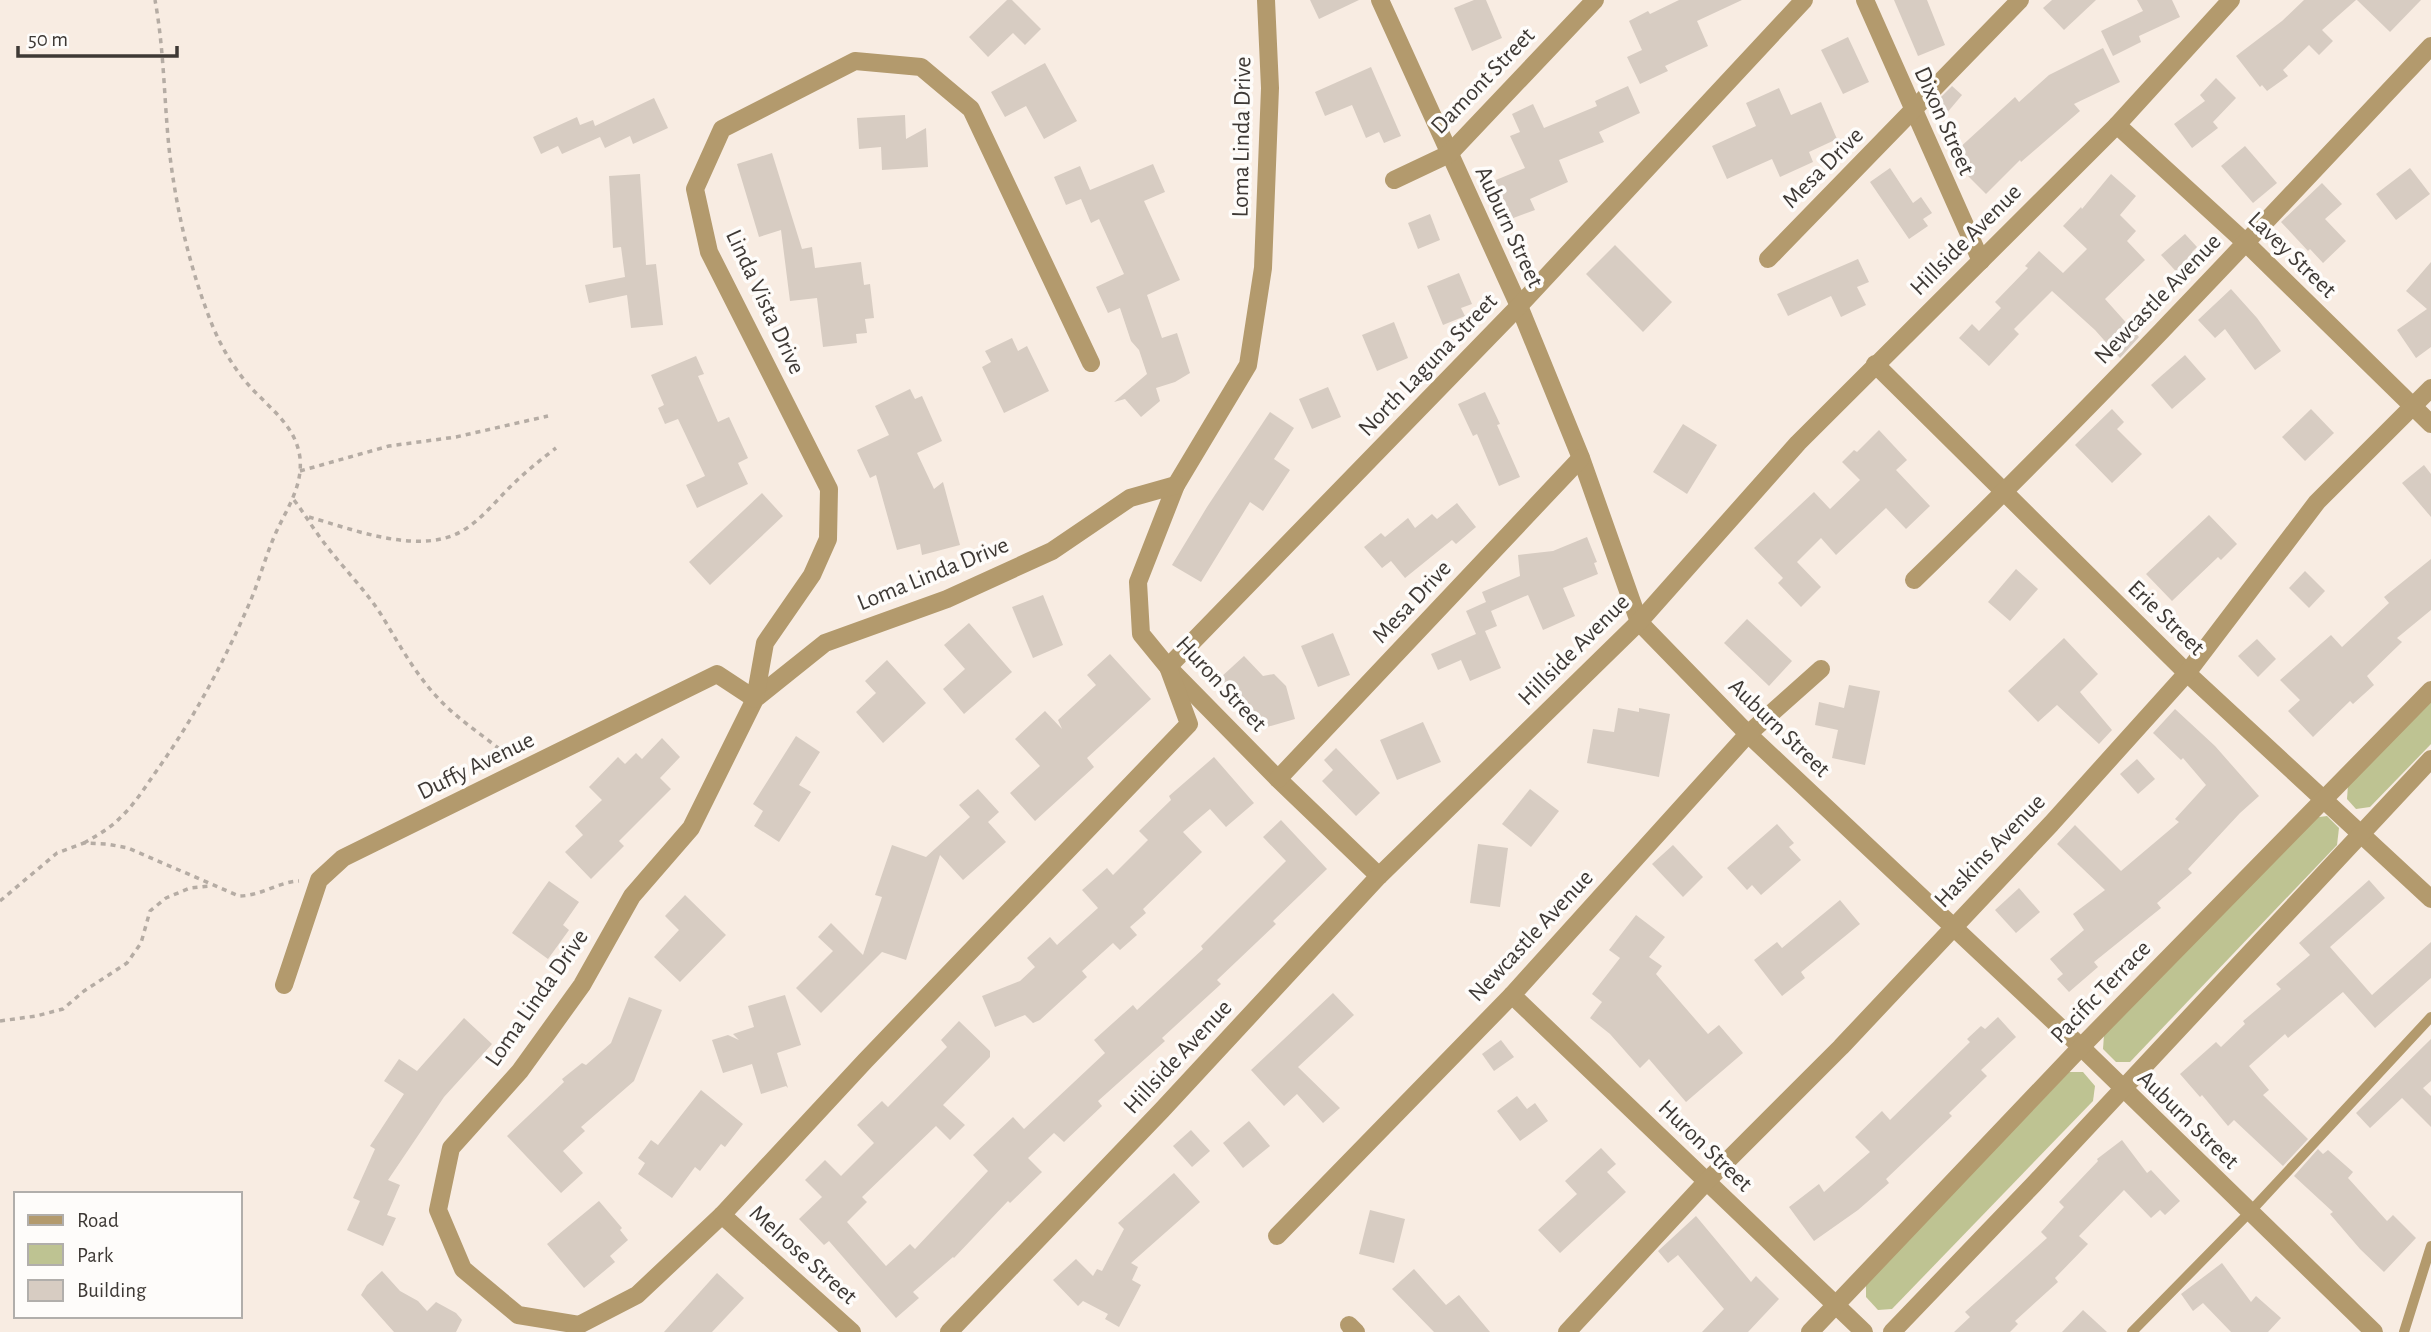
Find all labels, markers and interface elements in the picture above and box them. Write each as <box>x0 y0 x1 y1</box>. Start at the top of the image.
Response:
scale bar <box>18 14 177 58</box>
street label: Damont Street <box>1427 23 1540 139</box>
text: 50 m <box>28 29 68 50</box>
street label: Loma Linda Drive <box>1229 56 1255 218</box>
street label: Dixon Street <box>1909 63 1979 179</box>
street label: Mesa Drive <box>1778 123 1868 213</box>
street label: Auburn Street <box>1471 163 1548 292</box>
street label: Hillside Avenue <box>1906 180 2026 300</box>
street label: Lavey Street <box>2243 207 2341 303</box>
street label: Linda Vista Drive <box>721 226 809 378</box>
street label: Newcastle Avenue <box>2090 229 2226 369</box>
street label: North Laguna Street <box>1354 289 1502 441</box>
street label: Loma Linda Drive <box>854 533 1012 615</box>
street label: Mesa Drive <box>1368 556 1456 648</box>
street label: Erie Street <box>2123 576 2209 660</box>
street label: Hillside Avenue <box>1514 590 1634 710</box>
street label: Huron Street <box>1171 632 1271 736</box>
street label: Auburn Street <box>1724 674 1835 782</box>
street label: Duffy Avenue <box>414 727 538 805</box>
street label: Haskins Avenue <box>1930 789 2050 913</box>
street label: Newcastle Avenue <box>1464 866 1598 1006</box>
street label: Loma Linda Drive <box>481 925 593 1071</box>
street label: Pacific Terrace <box>2046 936 2156 1048</box>
street label: Hillside Avenue <box>1119 995 1237 1119</box>
street label: Auburn Street <box>2133 1066 2244 1174</box>
street label: Huron Street <box>1653 1096 1757 1197</box>
legend <box>14 1192 242 1318</box>
street label: Melrose Street <box>745 1201 862 1309</box>
text: Road <box>77 1210 119 1231</box>
text: Park <box>77 1245 114 1266</box>
text: Building <box>77 1280 147 1301</box>

